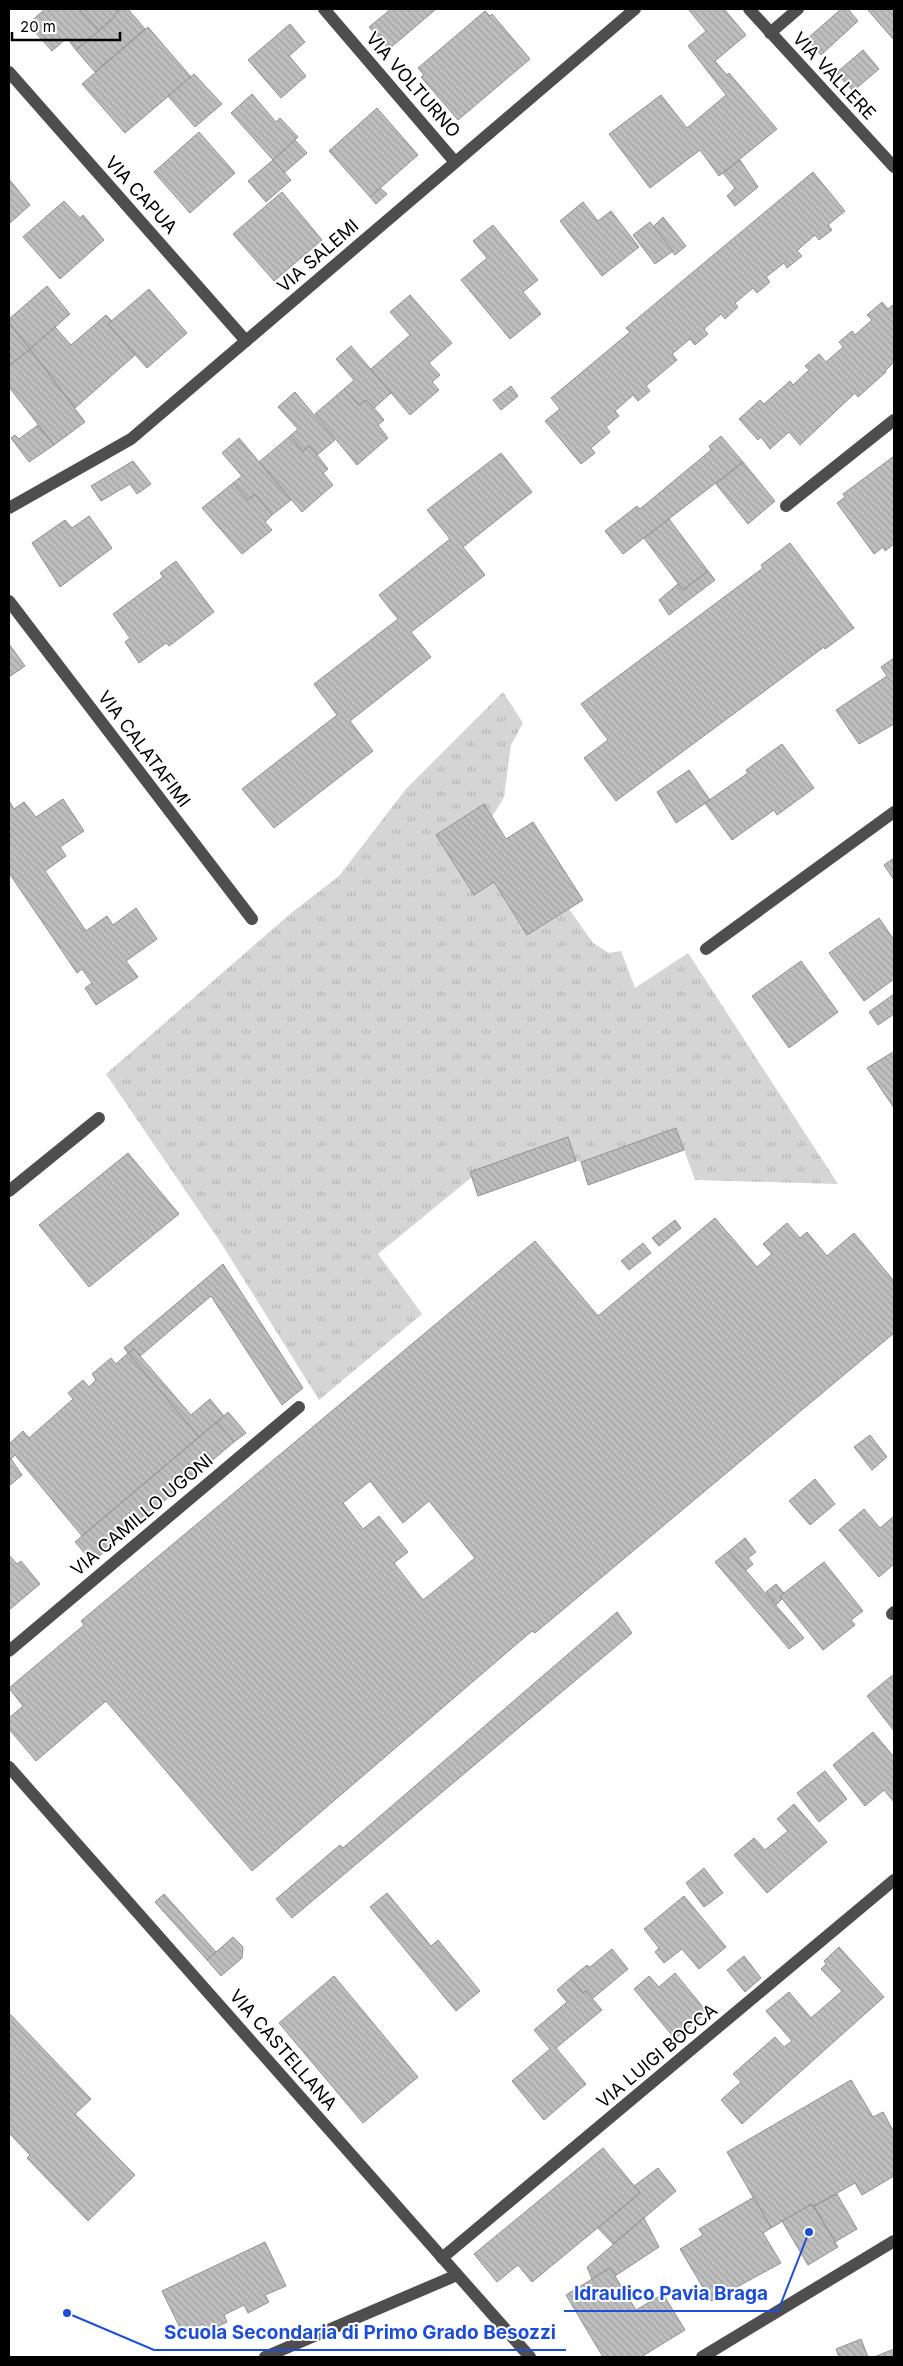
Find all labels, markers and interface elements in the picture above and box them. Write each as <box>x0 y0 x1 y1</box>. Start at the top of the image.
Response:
scale bar <box>12 10 120 42</box>
text: 20 m <box>20 17 56 36</box>
street label: VIA VOLTURNO <box>362 28 465 142</box>
street label: VIA VALLERE <box>789 28 880 124</box>
street label: VIA CAPUA <box>101 152 182 238</box>
street label: VIA SALEMI <box>273 215 363 297</box>
street label: VIA CALATAFIMI <box>94 686 195 811</box>
street label: VIA CAMILLO UGONI <box>66 1449 217 1580</box>
street label: VIA CASTELLANA <box>225 1985 341 2114</box>
street label: VIA LUIGI BOCCA <box>592 1999 721 2112</box>
callout: Idraulico Pavia Braga <box>564 2277 778 2311</box>
text: Idraulico Pavia Braga <box>574 2282 768 2305</box>
callout: Scuola Secondaria di Primo Grado Besozzi <box>154 2316 566 2350</box>
text: Scuola Secondaria di Primo Grado Besozzi <box>164 2321 556 2344</box>

